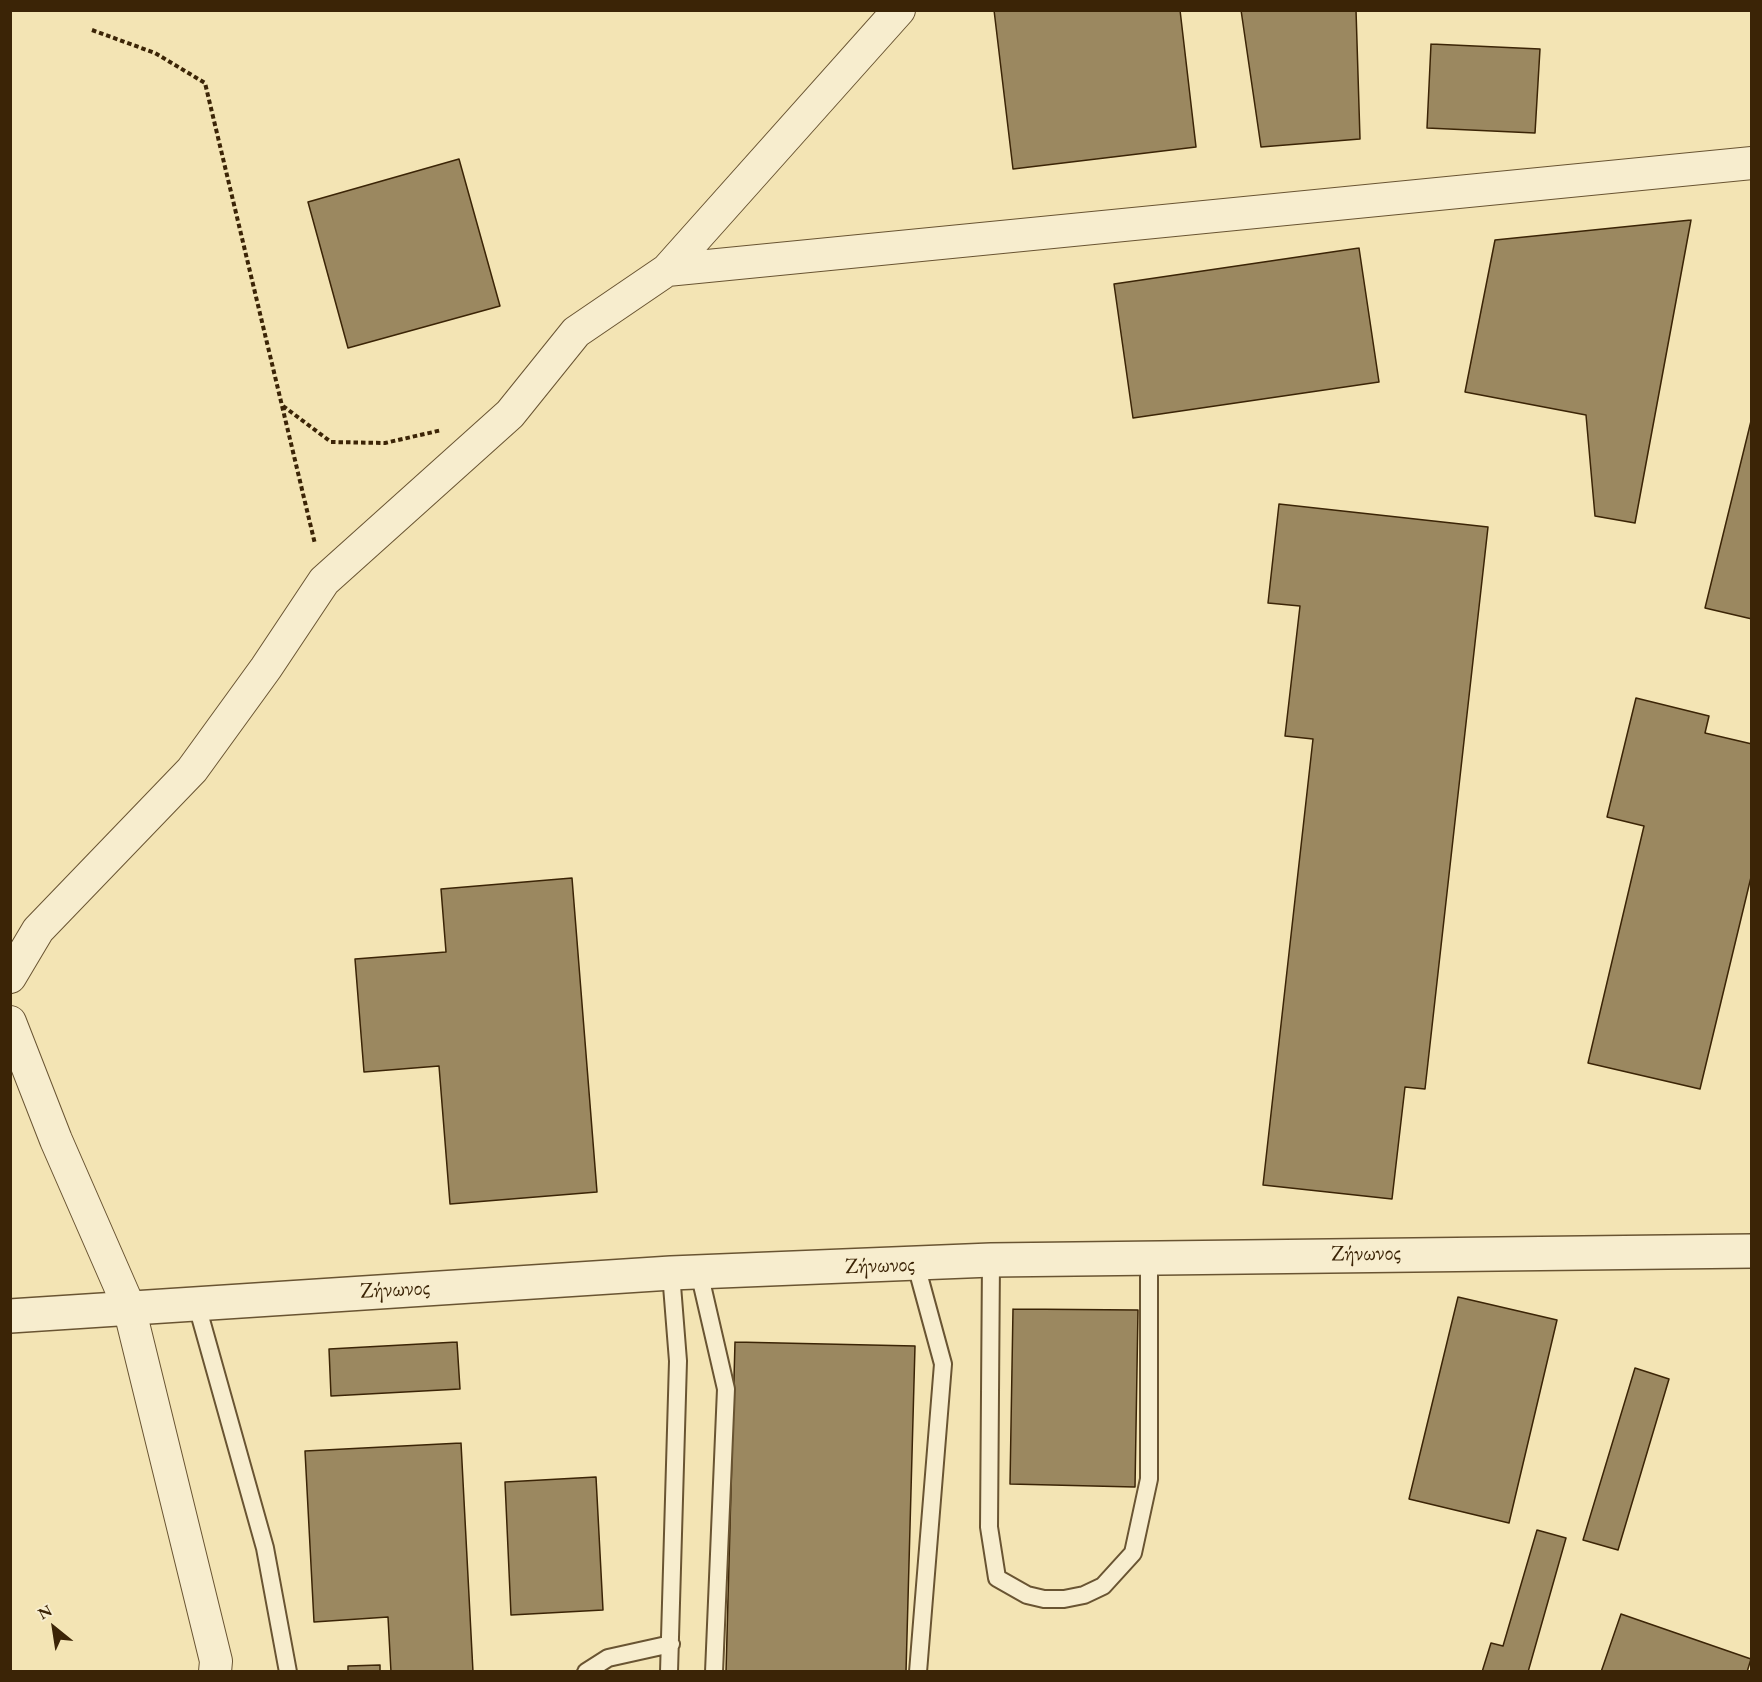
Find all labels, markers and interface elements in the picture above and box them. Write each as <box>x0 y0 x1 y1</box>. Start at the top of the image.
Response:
street label: Ζήνωνος <box>1331 1240 1401 1268</box>
street label: Ζήνωνος <box>845 1252 915 1280</box>
street label: Ζήνωνος <box>359 1275 431 1305</box>
north arrow <box>24 1598 84 1658</box>
text: N <box>34 1600 56 1624</box>

